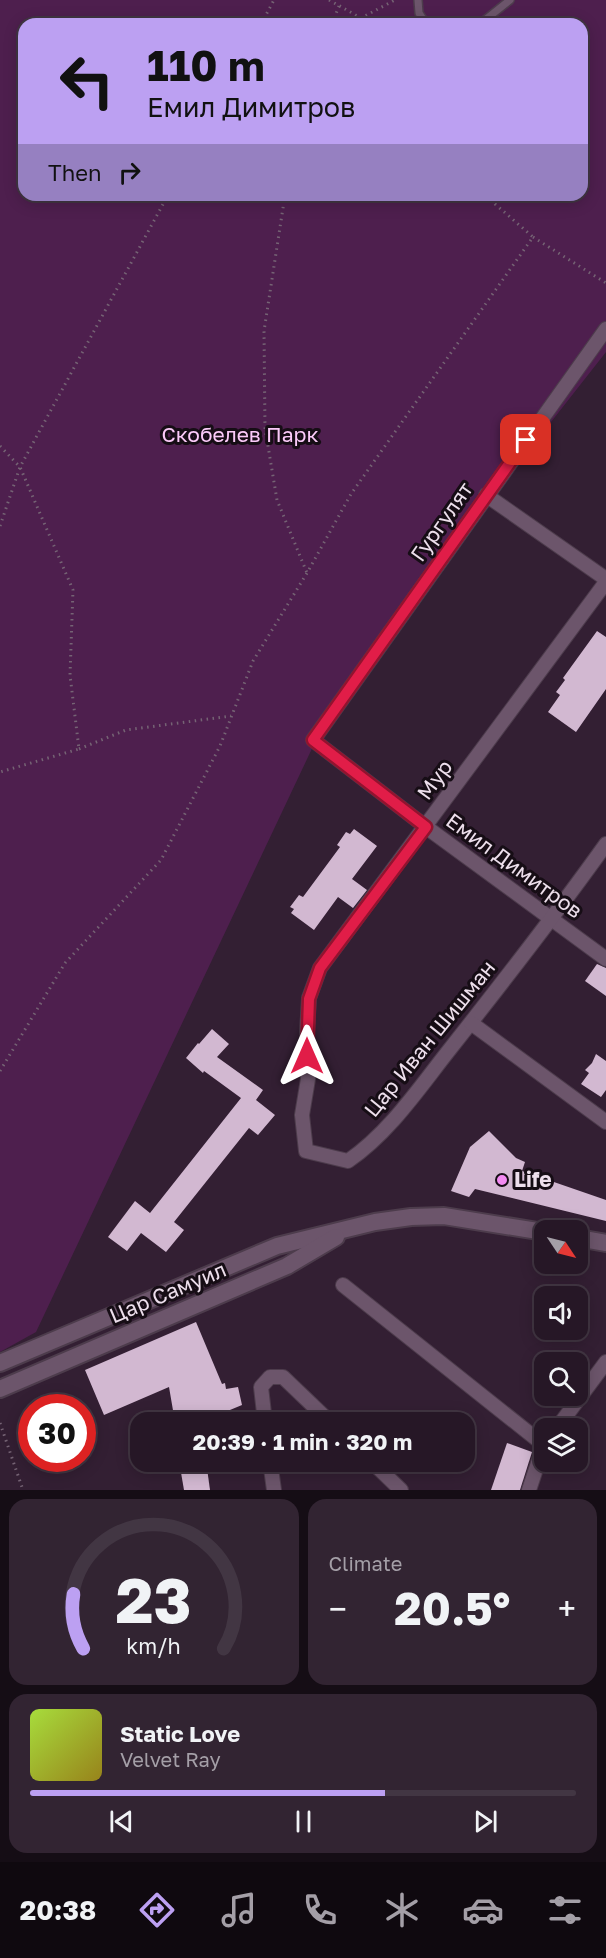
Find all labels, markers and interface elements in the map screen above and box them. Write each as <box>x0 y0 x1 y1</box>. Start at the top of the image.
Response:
text: 110 m <box>147 40 265 90</box>
icon: left <box>48 42 126 120</box>
text: Емил Димитров <box>147 91 355 123</box>
icon: right <box>113 156 146 189</box>
text: Then <box>48 159 101 186</box>
pin <box>500 414 551 465</box>
park label: Скобелев Парк <box>161 421 319 447</box>
icon: arrive <box>509 423 542 456</box>
street label: Гургулят <box>405 477 478 566</box>
street label: Мур <box>411 754 457 804</box>
street label: Емил Димитров <box>441 807 588 923</box>
street label: Цар Иван Шишман <box>358 955 500 1122</box>
position arrow <box>275 1024 339 1088</box>
place label: Life <box>514 1166 552 1192</box>
marker: Life <box>495 1173 509 1187</box>
north arrow <box>534 1220 588 1274</box>
map controls <box>534 1220 588 1472</box>
street label: Цар Самуил <box>105 1256 230 1328</box>
button: sound <box>534 1286 588 1340</box>
button: search <box>534 1352 588 1406</box>
speed limit sign: 30 <box>18 1394 96 1472</box>
button: layers <box>534 1418 588 1472</box>
text: 20:39 · 1 min · 320 m <box>193 1428 412 1455</box>
text: Climate <box>329 1551 402 1575</box>
text: 23 <box>116 1562 192 1637</box>
text: 20.5° <box>394 1581 510 1635</box>
text: − <box>329 1589 347 1628</box>
text: + <box>558 1589 576 1628</box>
text: km/h <box>126 1633 181 1659</box>
text: Static Love <box>120 1720 240 1747</box>
text: Velvet Ray <box>120 1747 221 1771</box>
icon: previous <box>105 1805 138 1838</box>
icon: pause <box>287 1805 320 1838</box>
icon: next <box>469 1805 502 1838</box>
icon: directions <box>136 1889 178 1931</box>
icon: music <box>218 1889 260 1931</box>
icon: phone <box>299 1889 341 1931</box>
icon: climate <box>381 1889 423 1931</box>
icon: car <box>462 1889 504 1931</box>
icon: filters <box>544 1889 586 1931</box>
text: 20:38 <box>20 1894 96 1926</box>

